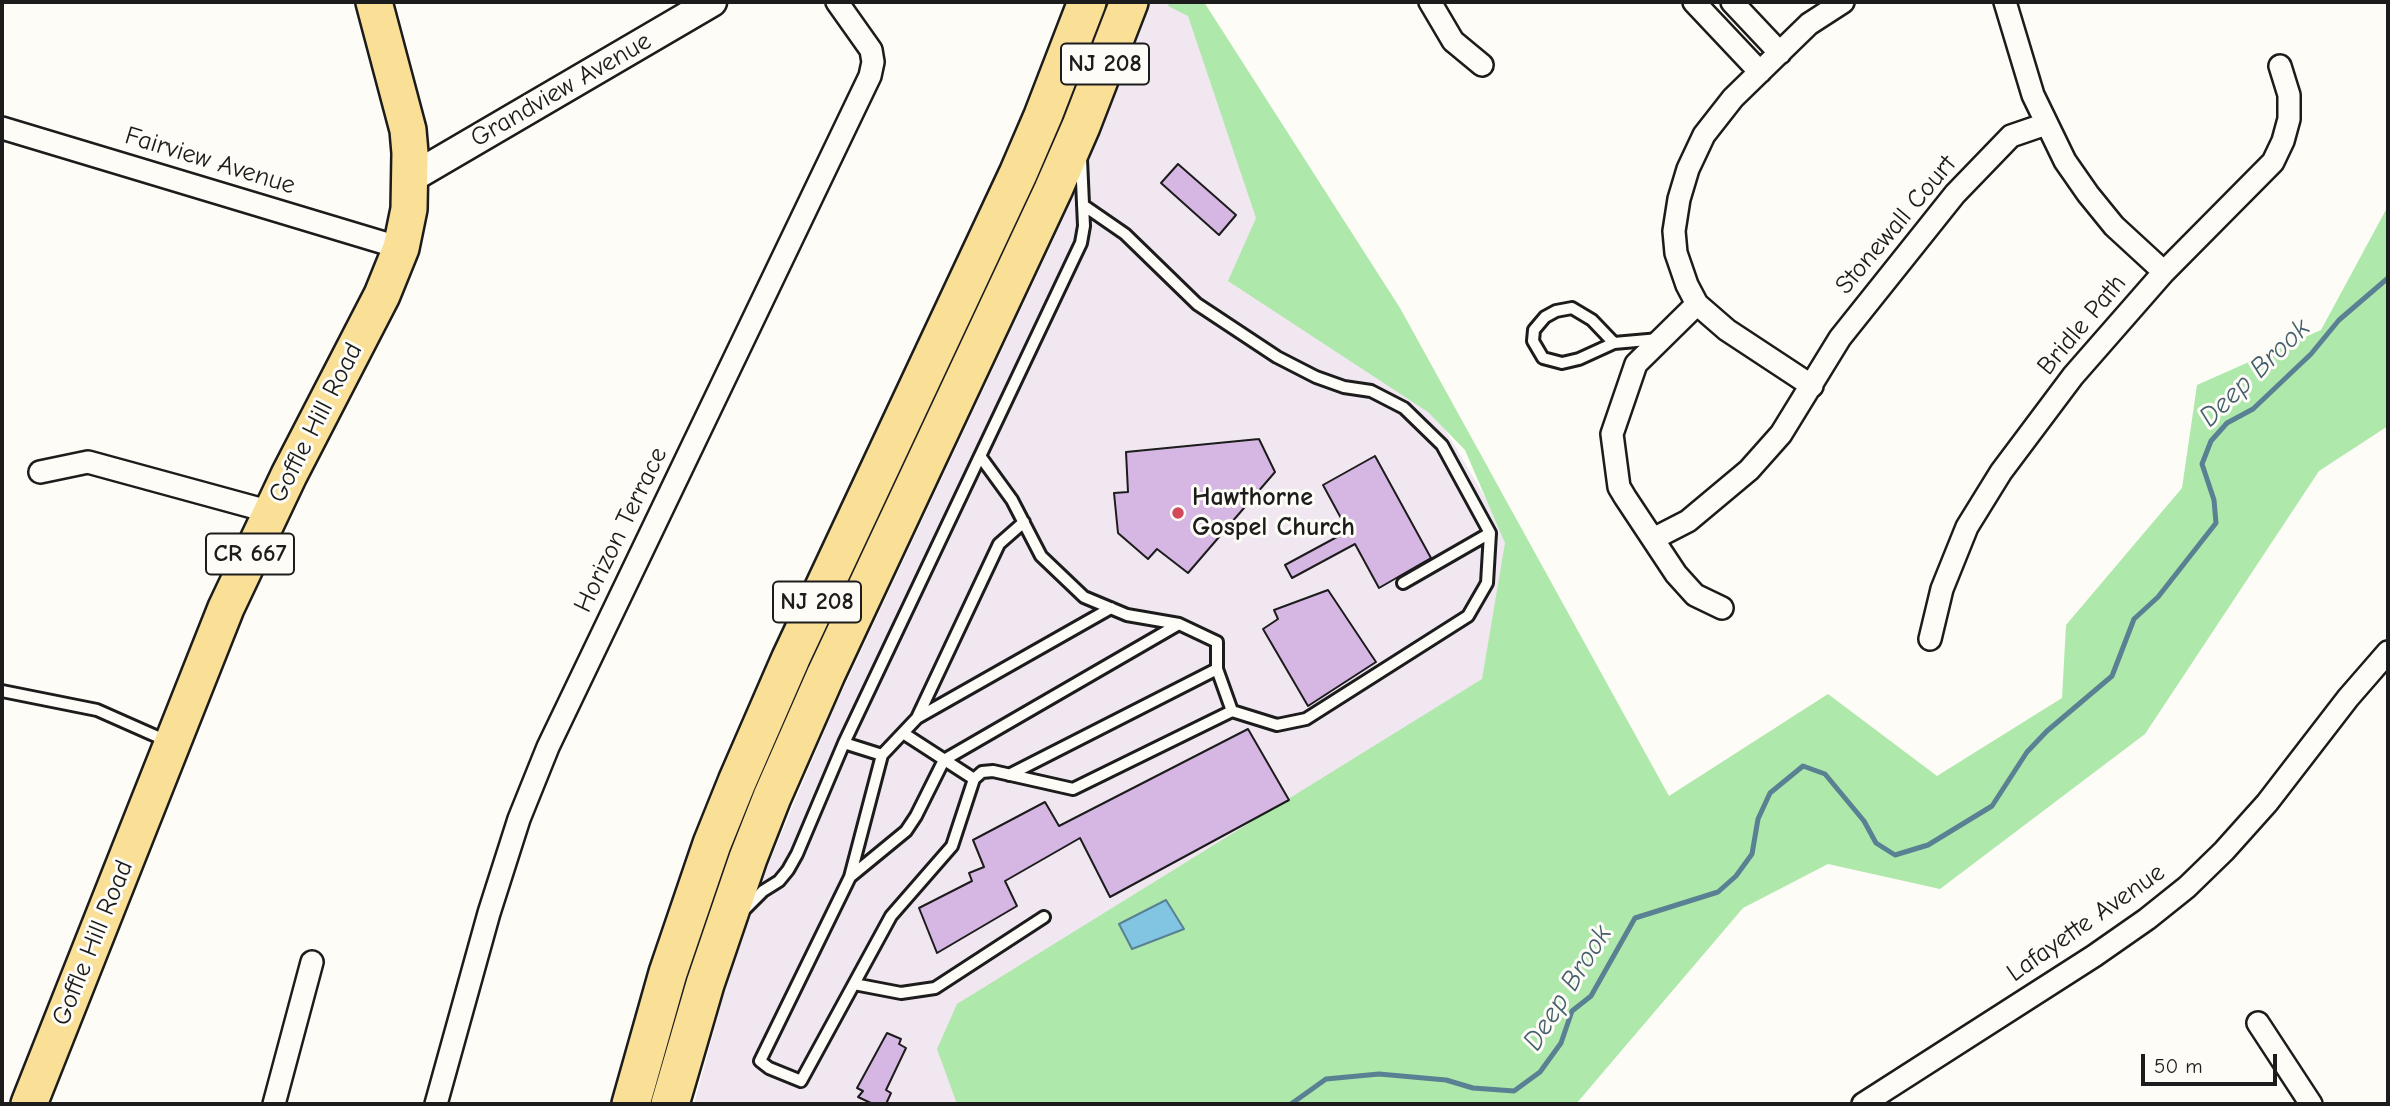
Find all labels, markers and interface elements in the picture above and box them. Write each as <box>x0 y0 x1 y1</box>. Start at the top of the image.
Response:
street label: Grandview Avenue <box>465 26 657 154</box>
road number: NJ 208 <box>1061 43 1149 84</box>
street label: Fairview Avenue <box>121 120 299 202</box>
street label: Stonewall Court <box>1829 149 1963 301</box>
street label: Bridle Path <box>2031 268 2133 382</box>
water label: Deep Brook <box>2193 312 2317 434</box>
street label: Goffle Hill Road <box>262 338 370 508</box>
street label: Horizon Terrace <box>568 442 674 618</box>
place label: Hawthorne Gospel Church <box>1192 482 1355 544</box>
marker: Hawthorne Gospel Church <box>1170 505 1186 521</box>
road number: CR 667 <box>206 534 294 574</box>
road number: NJ 208 <box>773 582 861 622</box>
street label: Goffle Hill Road <box>46 856 140 1030</box>
street label: Lafayette Avenue <box>2001 857 2171 989</box>
water label: Deep Brook <box>1516 919 1620 1057</box>
scale bar <box>2145 1040 2282 1084</box>
text: 50 m <box>2154 1054 2203 1078</box>

